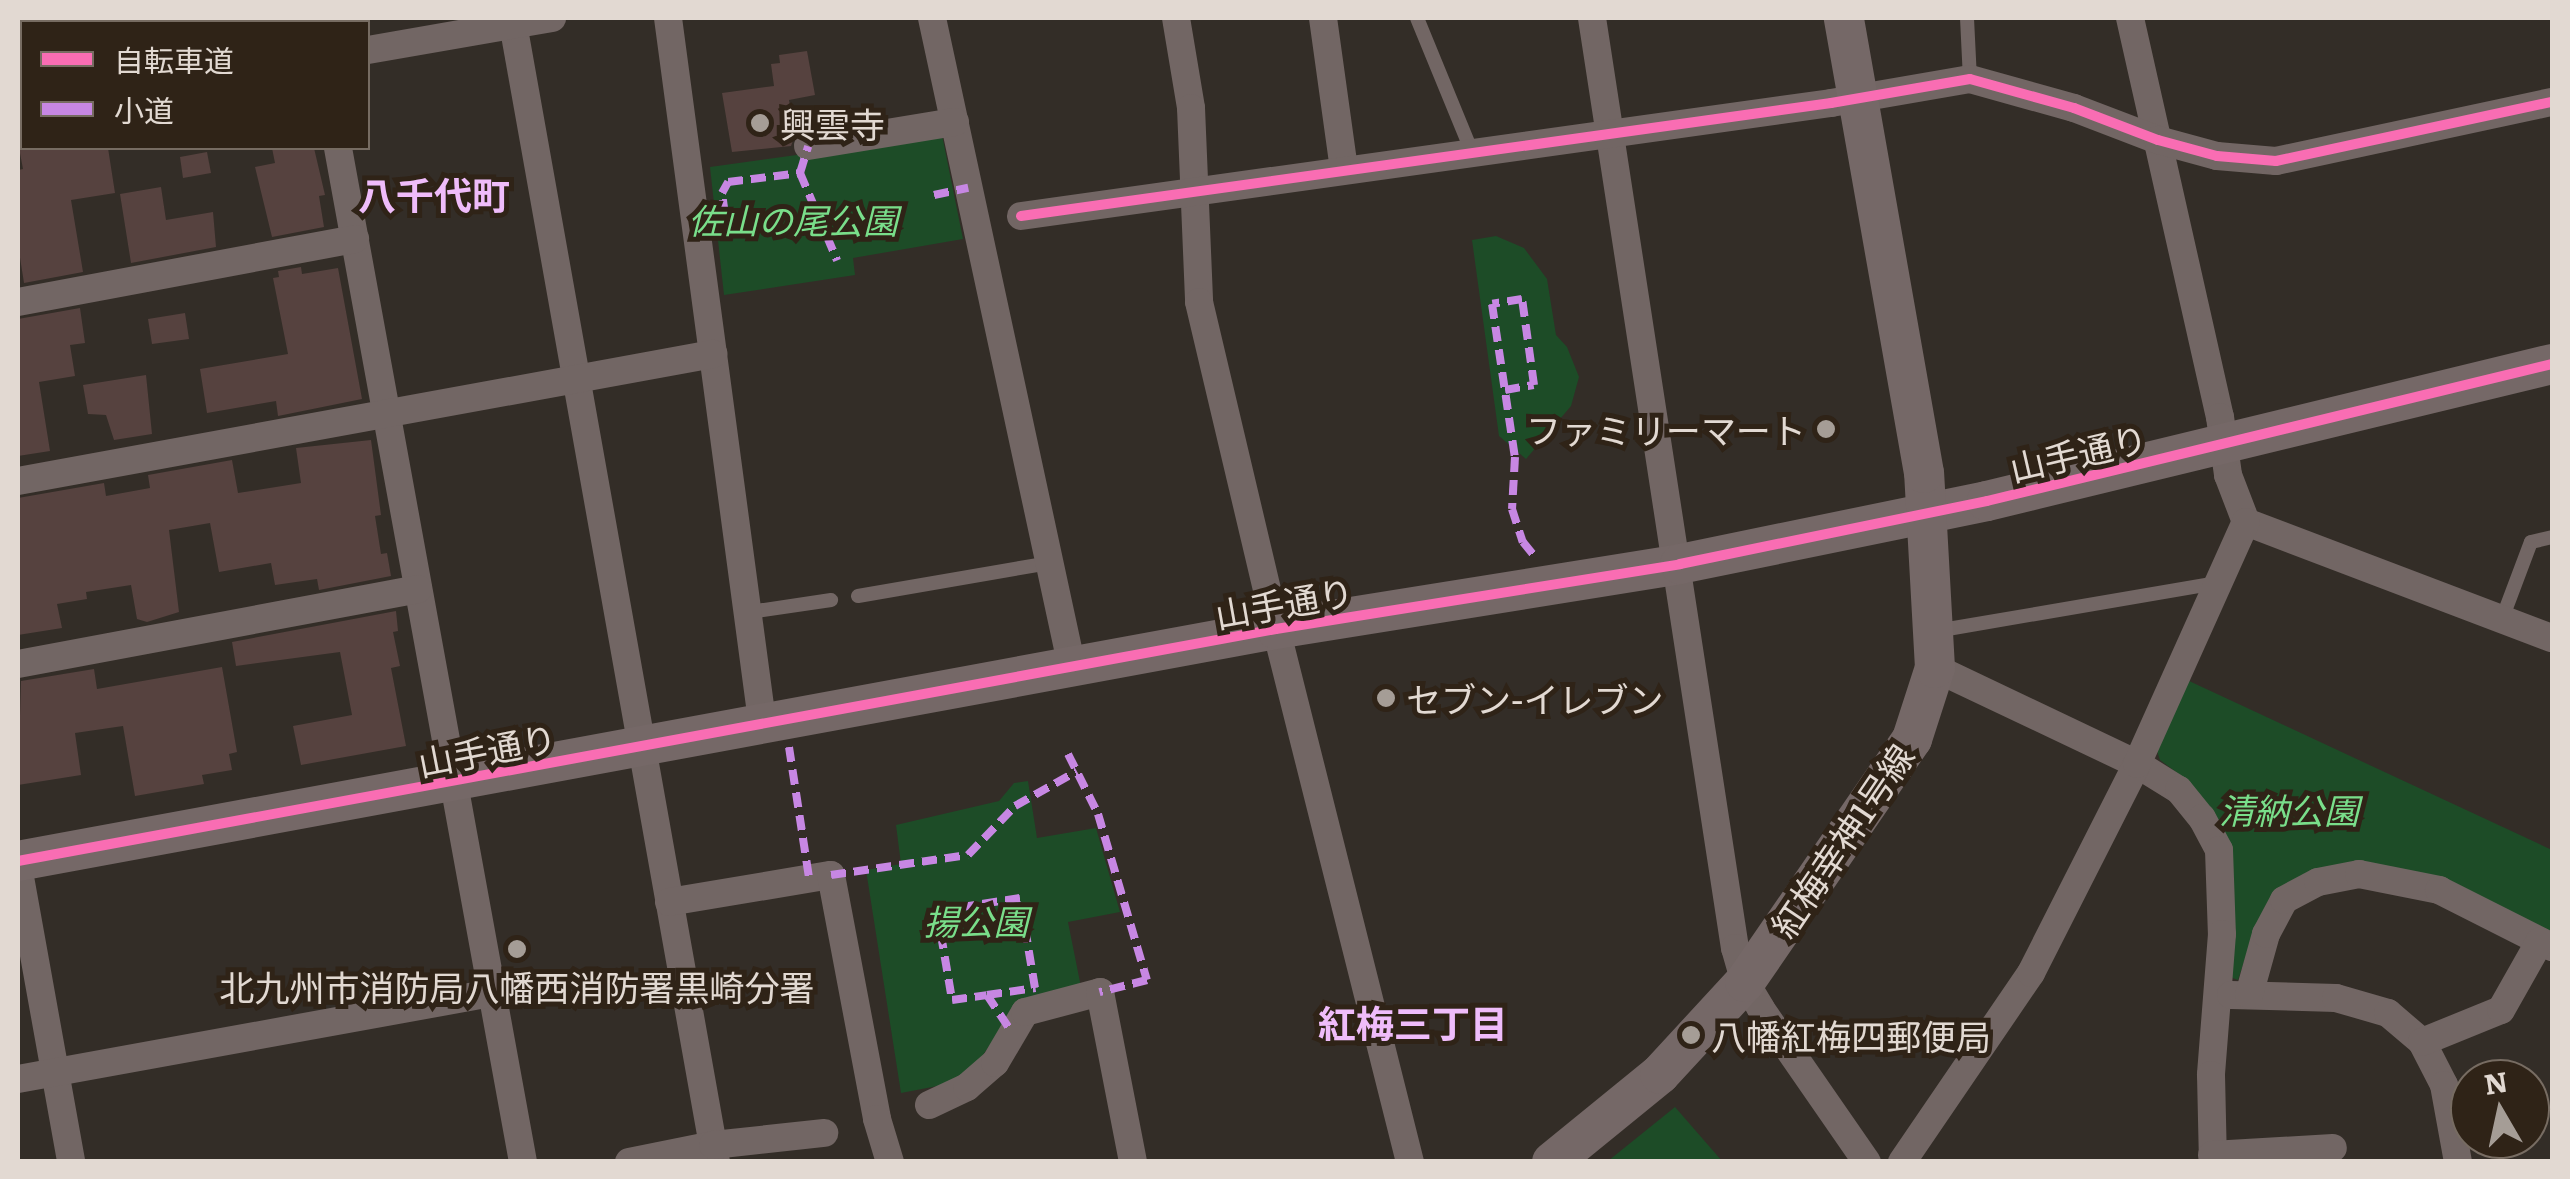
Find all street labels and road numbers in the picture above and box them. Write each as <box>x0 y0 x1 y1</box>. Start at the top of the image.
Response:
street label: 山手通り <box>2005 416 2151 488</box>
street label: 山手通り <box>1211 569 1357 635</box>
street label: 山手通り <box>414 715 560 783</box>
street label: 紅梅幸神1号線 <box>1761 735 1921 945</box>

